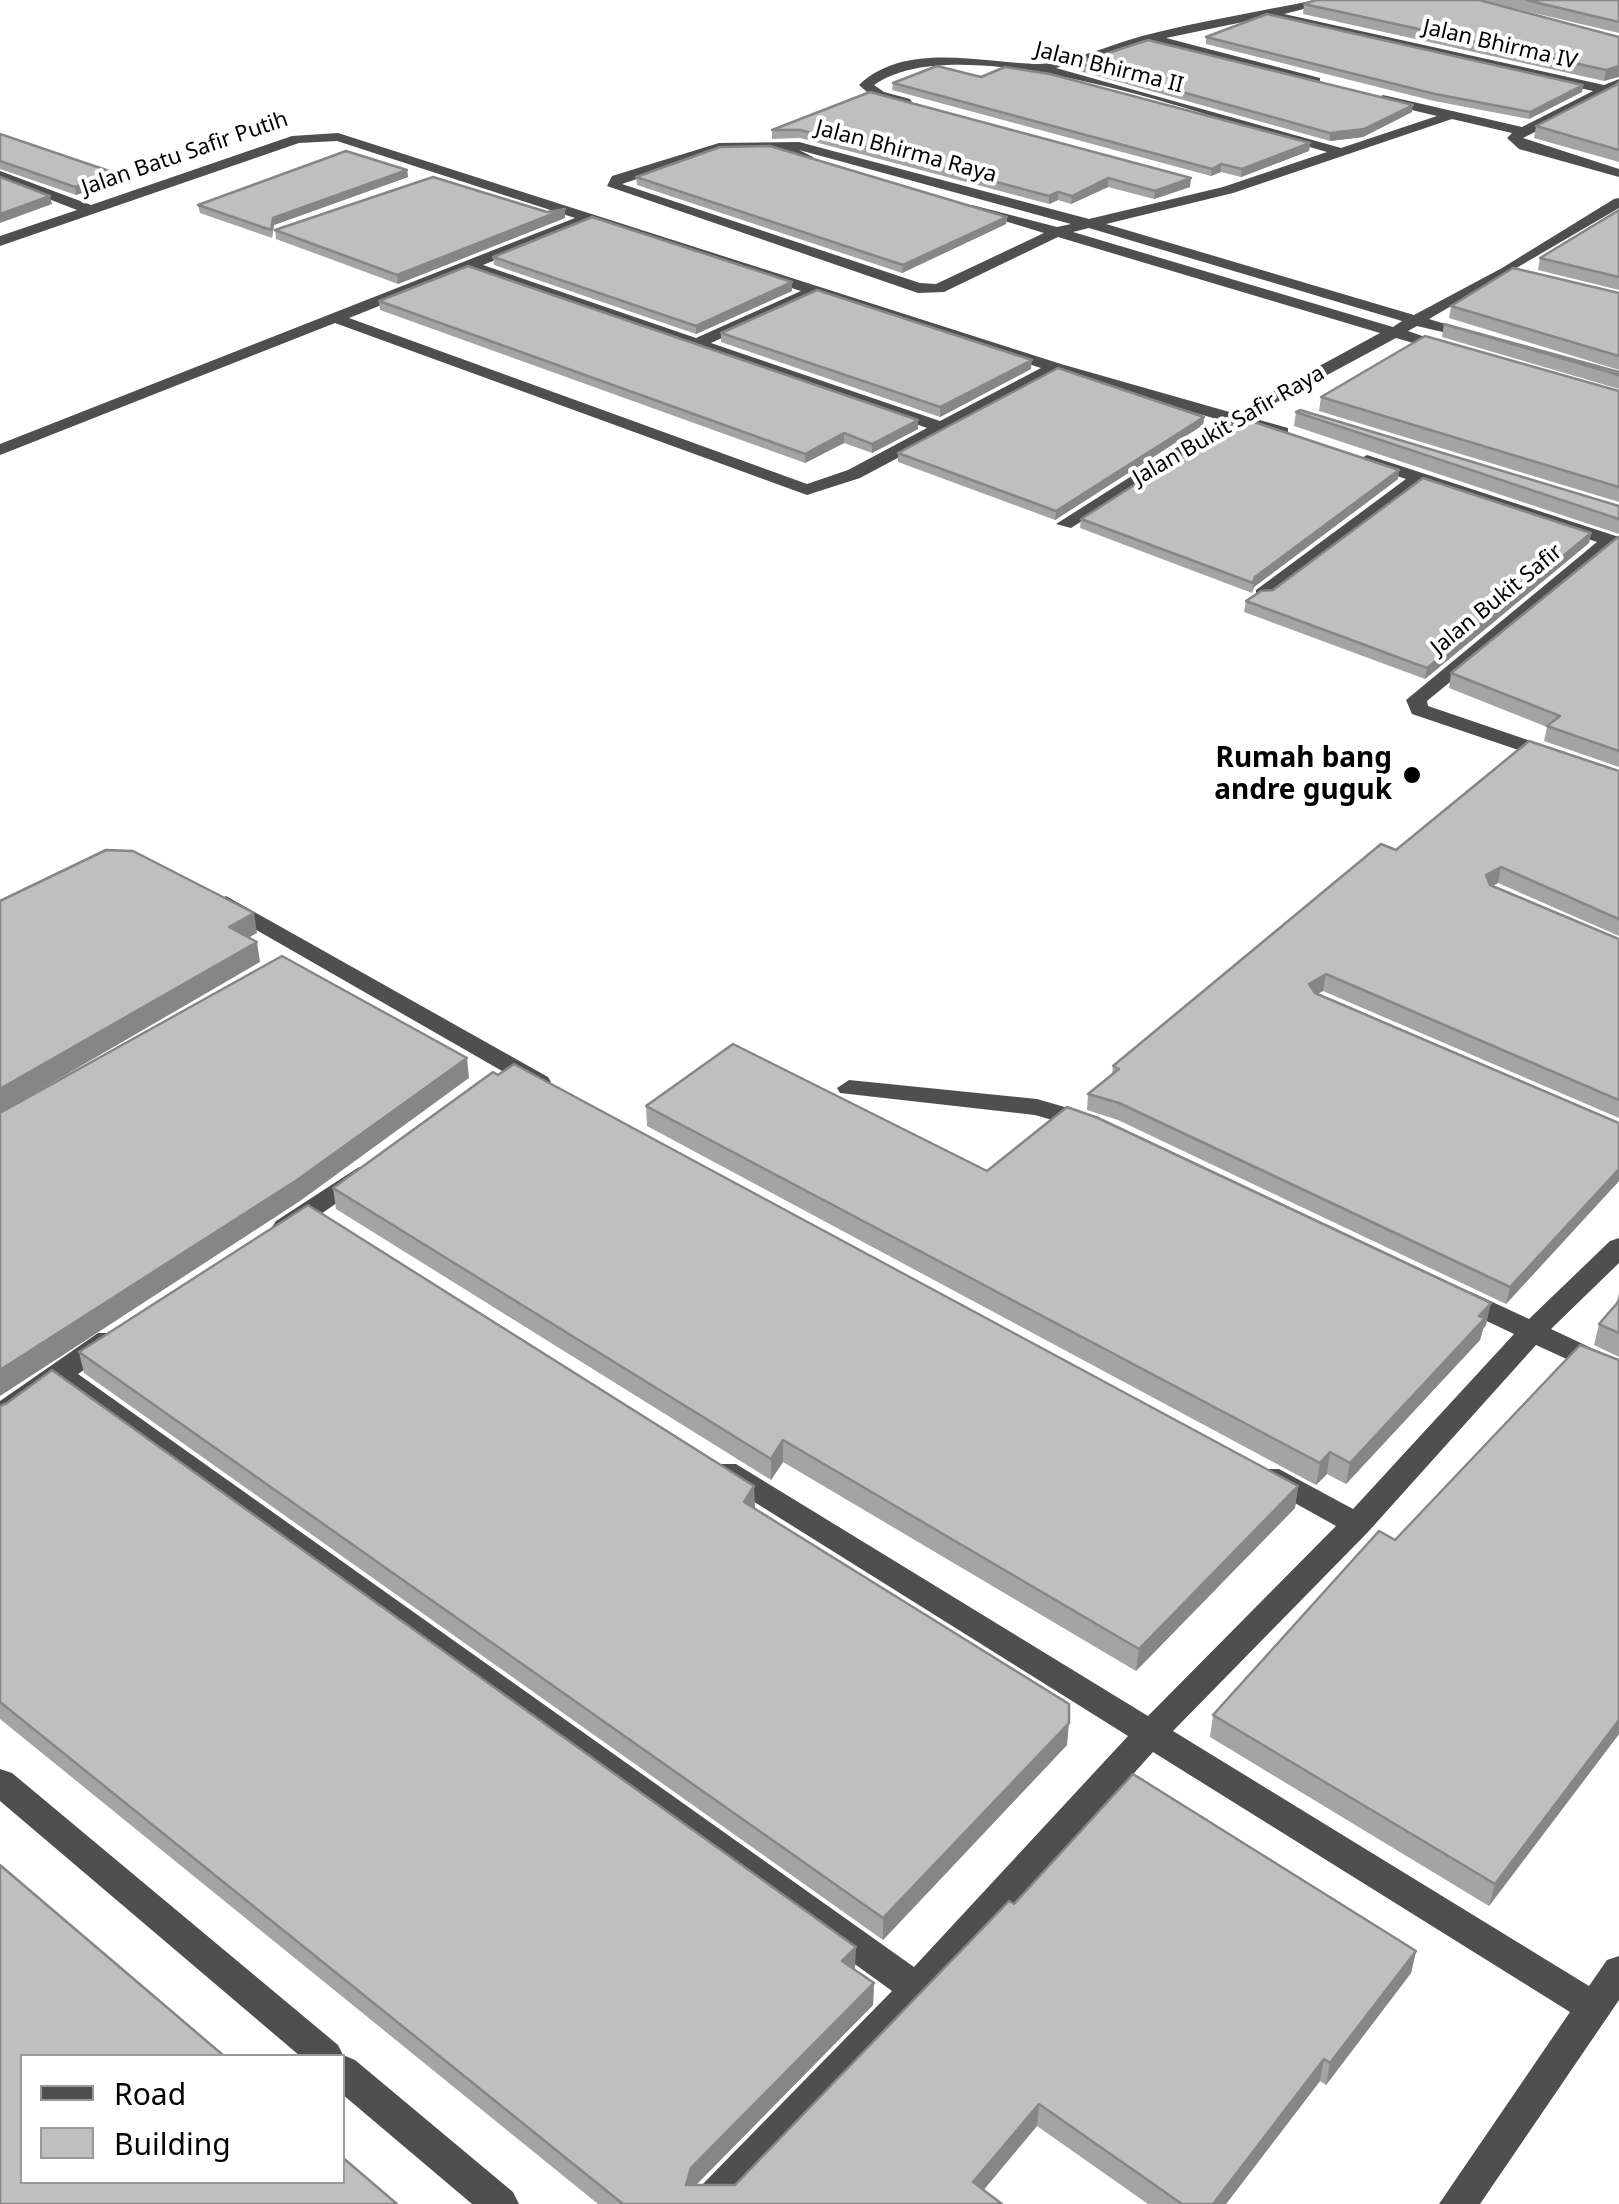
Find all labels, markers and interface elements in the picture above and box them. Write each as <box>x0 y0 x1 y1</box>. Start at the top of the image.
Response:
street label: Jalan Bhirma IV <box>1420 14 1580 76</box>
street label: Jalan Bhirma II <box>1032 37 1186 99</box>
street label: Jalan Batu Safir Putih <box>79 106 291 202</box>
street label: Jalan Bhirma Raya <box>812 115 1000 189</box>
street label: Jalan Bukit Safir Raya <box>1129 360 1329 492</box>
street label: Jalan Bukit Safir <box>1426 539 1568 661</box>
place label: Rumah bang andre guguk <box>1214 742 1392 808</box>
marker: Rumah bang andre guguk <box>1401 764 1423 786</box>
legend <box>20 2054 345 2184</box>
text: Road <box>114 2073 186 2114</box>
text: Building <box>114 2123 231 2164</box>

